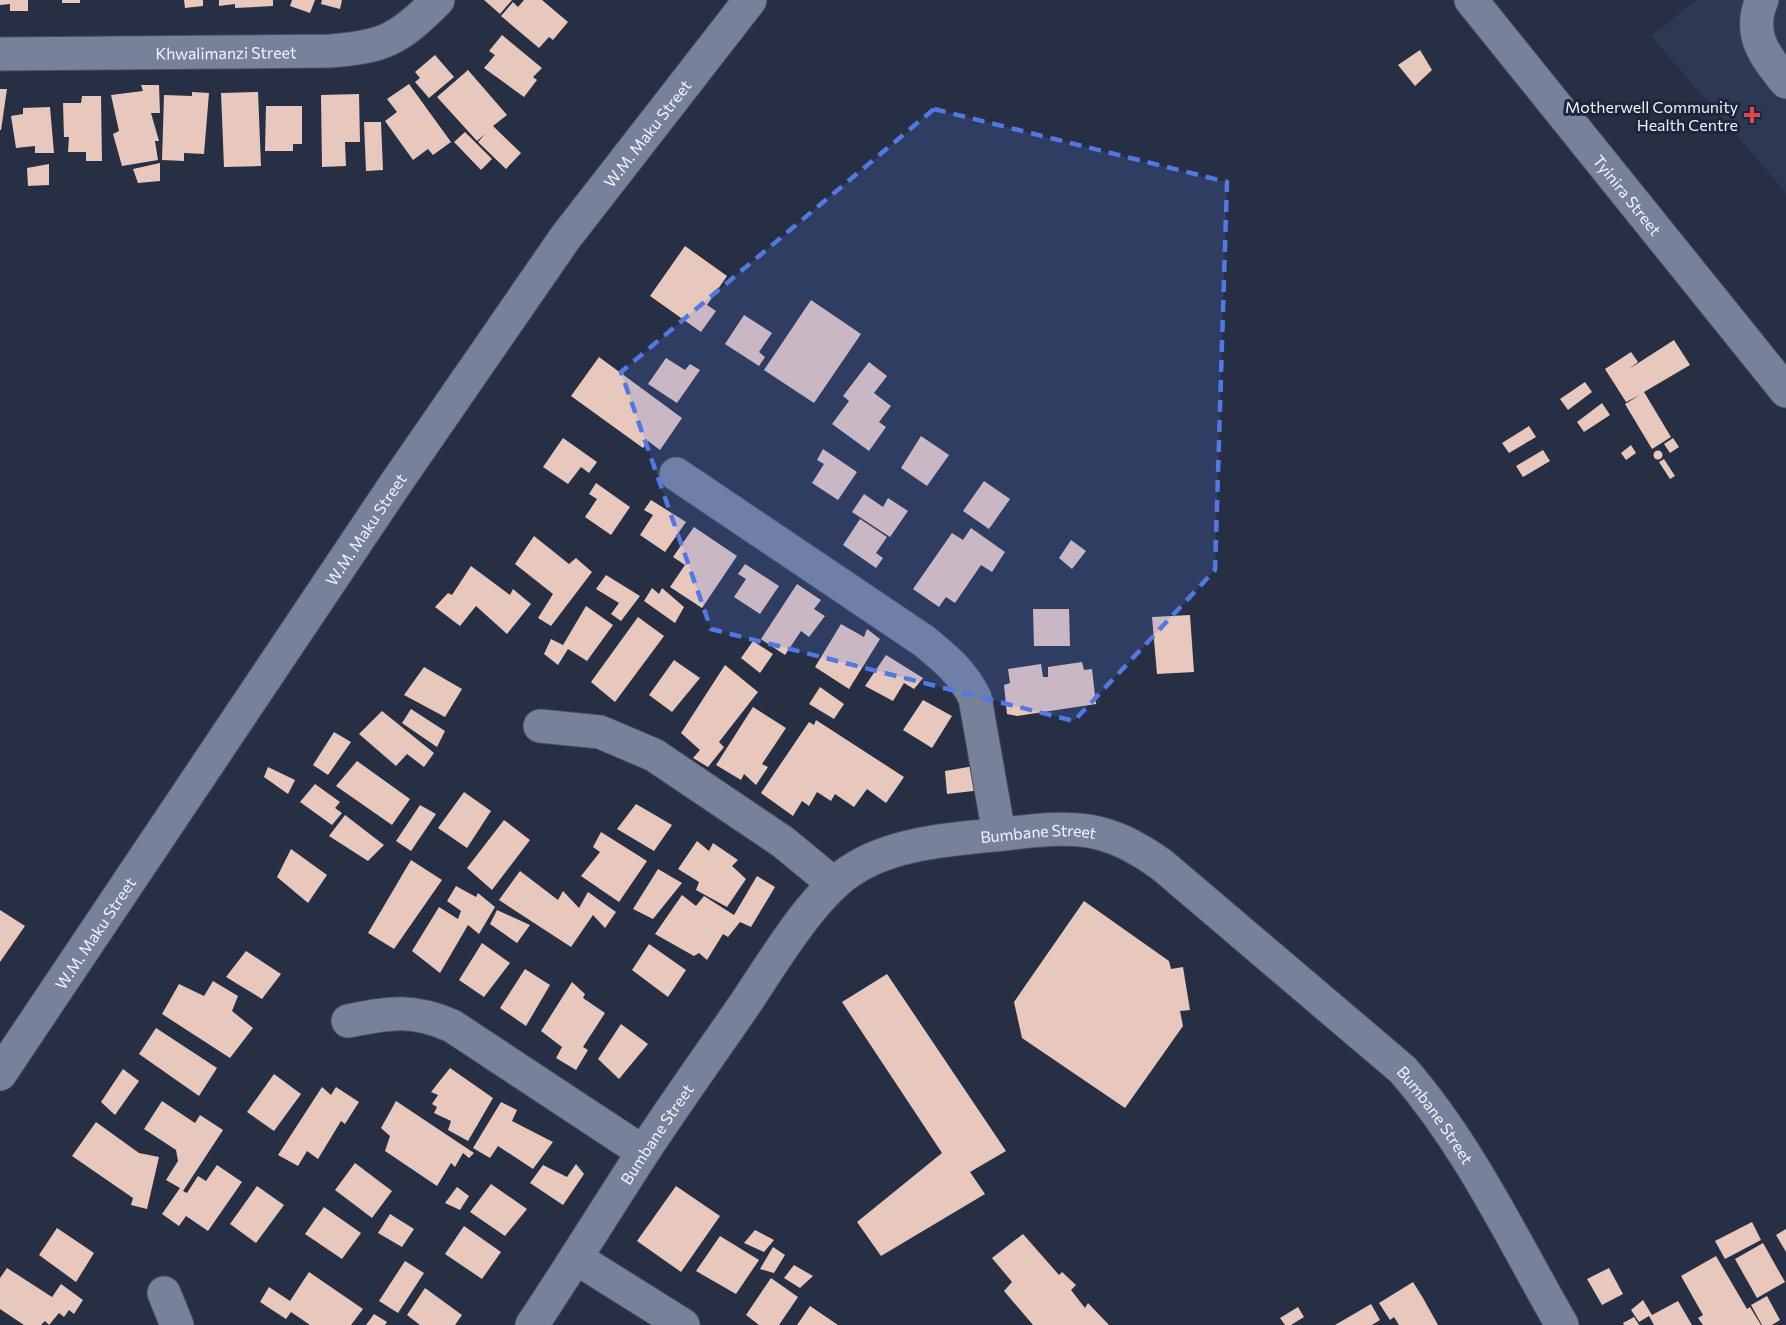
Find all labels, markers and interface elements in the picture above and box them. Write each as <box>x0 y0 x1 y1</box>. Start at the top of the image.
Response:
street label: Khwalimanzi Street <box>155 42 297 62</box>
street label: W.M. Maku Street <box>599 75 695 191</box>
place label: Motherwell Community Health Centre <box>1565 97 1738 134</box>
marker: Motherwell Community Health Centre <box>1743 106 1761 124</box>
street label: Tyinira Street <box>1590 151 1666 239</box>
street label: W.M. Maku Street <box>321 469 410 589</box>
street label: Bumbane Street <box>979 820 1099 846</box>
street label: W.M. Maku Street <box>50 873 139 992</box>
street label: Bumbane Street <box>1394 1061 1478 1168</box>
street label: Bumbane Street <box>616 1079 697 1188</box>

